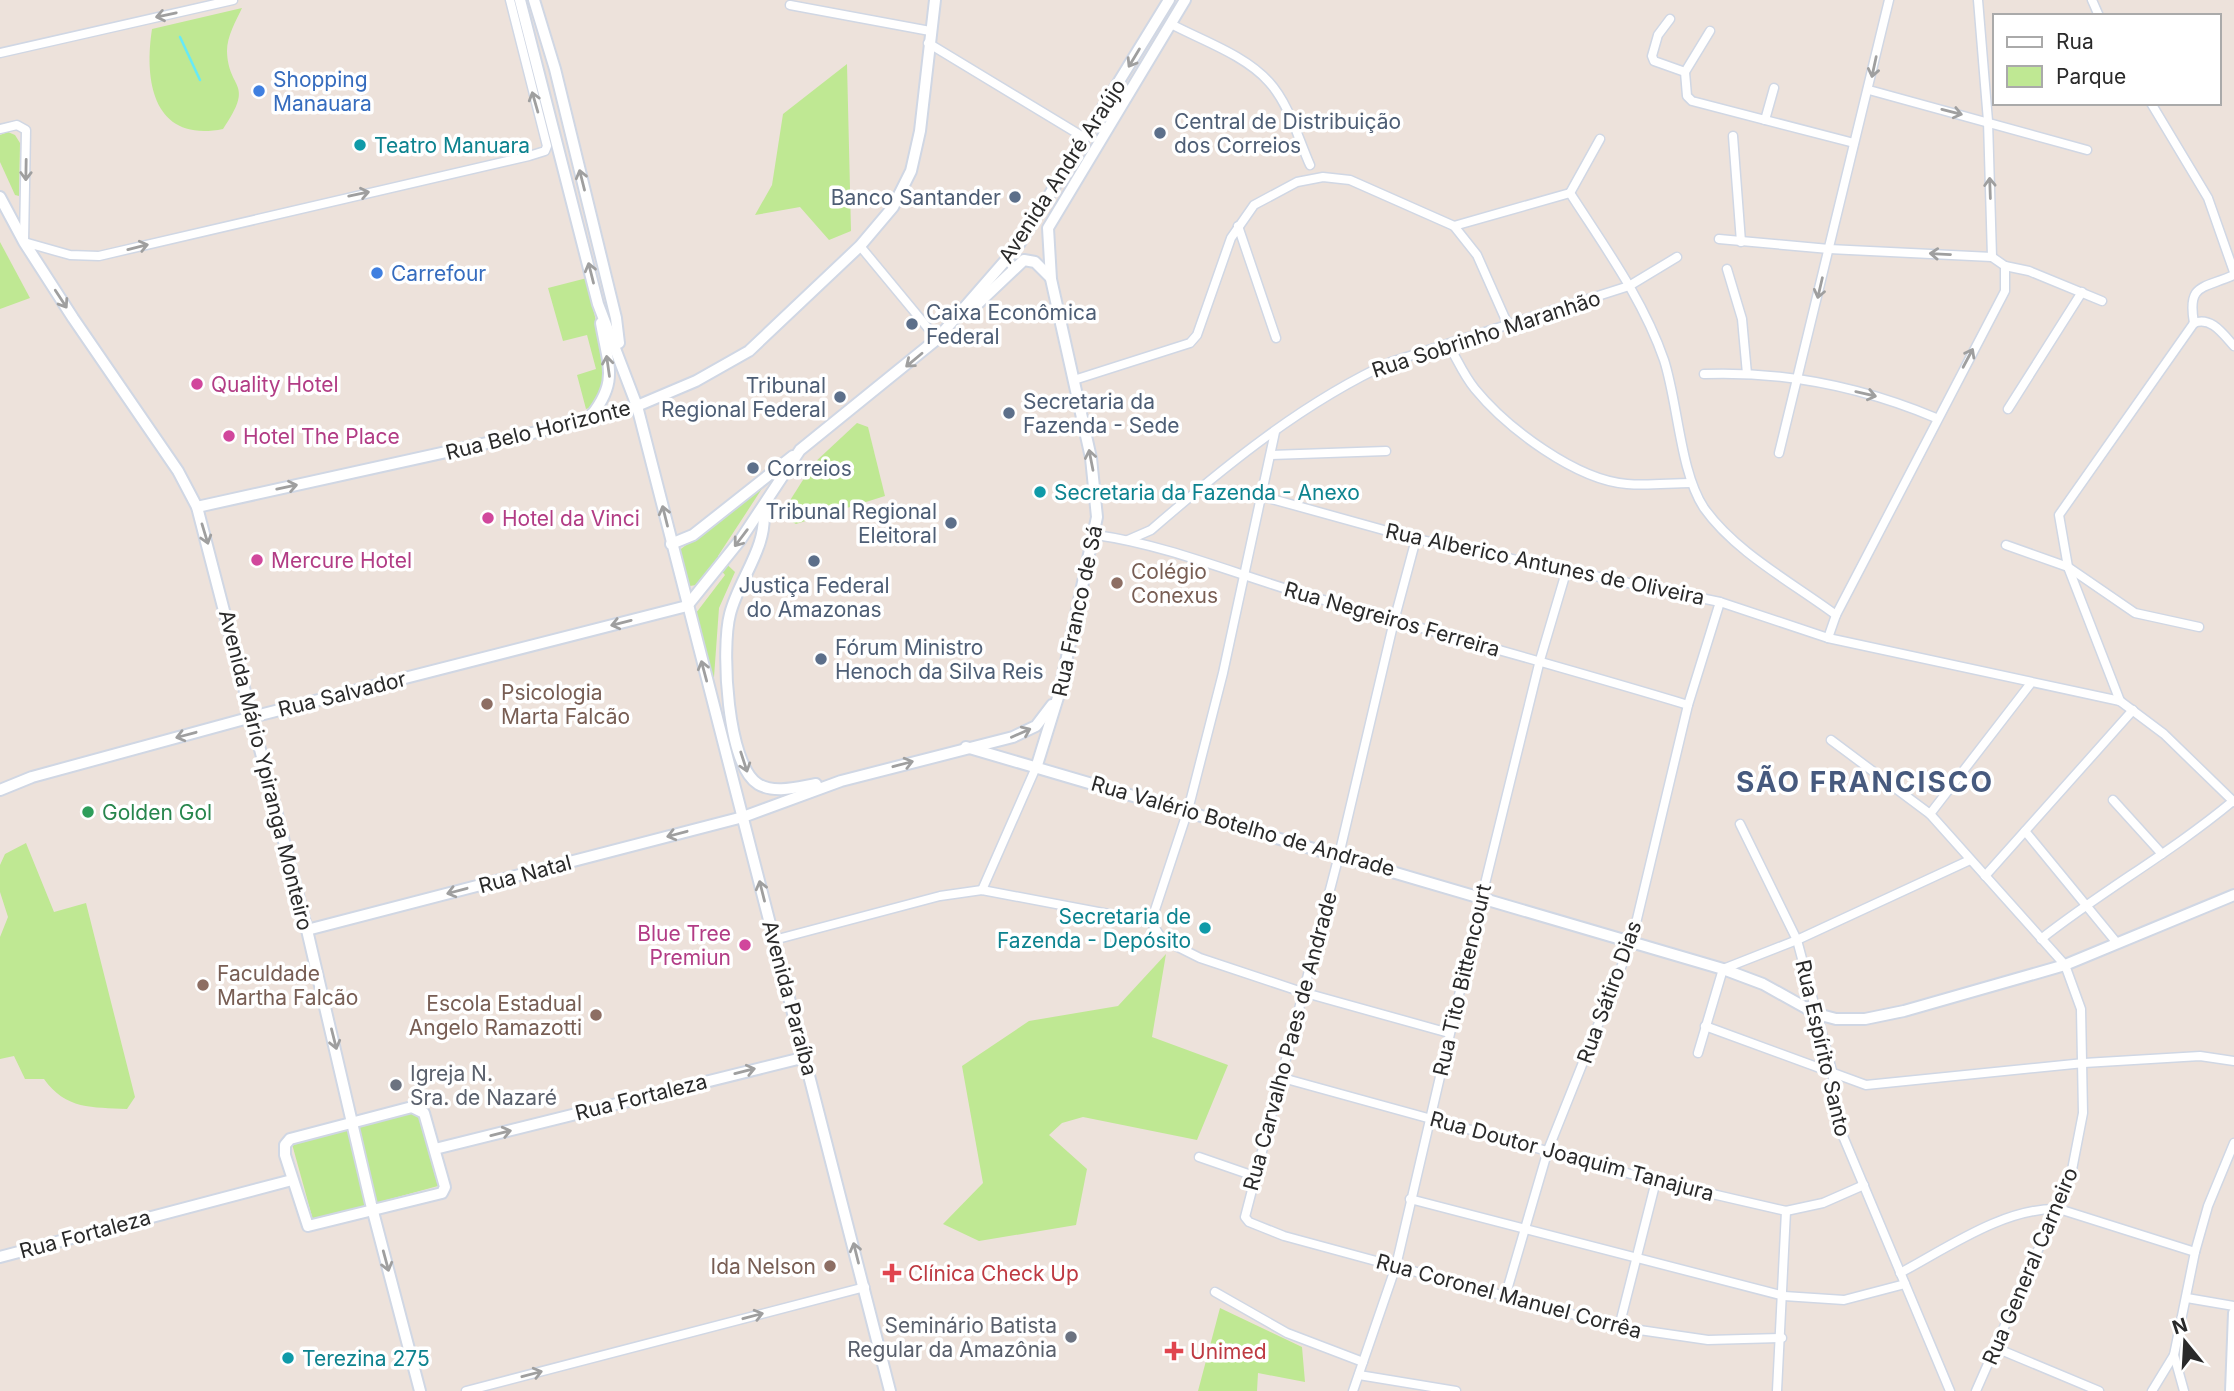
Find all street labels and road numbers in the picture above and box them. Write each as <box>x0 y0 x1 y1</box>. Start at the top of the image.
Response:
street label: Avenida André Araújo <box>993 74 1131 268</box>
street label: Rua Sobrinho Maranhão <box>1369 285 1603 383</box>
street label: Rua Belo Horizonte <box>443 395 633 465</box>
street label: Rua Alberico Antunes de Oliveira <box>1383 518 1707 610</box>
street label: Rua Franco de Sá <box>1047 523 1107 699</box>
street label: Rua Negreiros Ferreira <box>1281 576 1503 662</box>
street label: Avenida Mário Ypiranga Monteiro <box>214 607 318 933</box>
street label: Rua Salvador <box>275 666 409 722</box>
street label: Rua Valério Botelho de Andrade <box>1088 771 1398 881</box>
street label: Rua Natal <box>476 850 574 898</box>
street label: Rua Tito Bittencourt <box>1428 882 1496 1078</box>
street label: Rua Carvalho Paes de Andrade <box>1238 889 1342 1193</box>
street label: Rua Sátiro Dias <box>1572 917 1646 1067</box>
street label: Avenida Paraíba <box>757 918 823 1078</box>
street label: Rua Espírito Santo <box>1790 957 1856 1139</box>
street label: Rua Fortaleza <box>572 1069 710 1125</box>
street label: Rua Doutor Joaquim Tanajura <box>1427 1106 1717 1206</box>
street label: Rua General Carneiro <box>1977 1163 2083 1369</box>
street label: Rua Fortaleza <box>16 1204 154 1264</box>
street label: Rua Coronel Manuel Corrêa <box>1373 1248 1645 1344</box>

